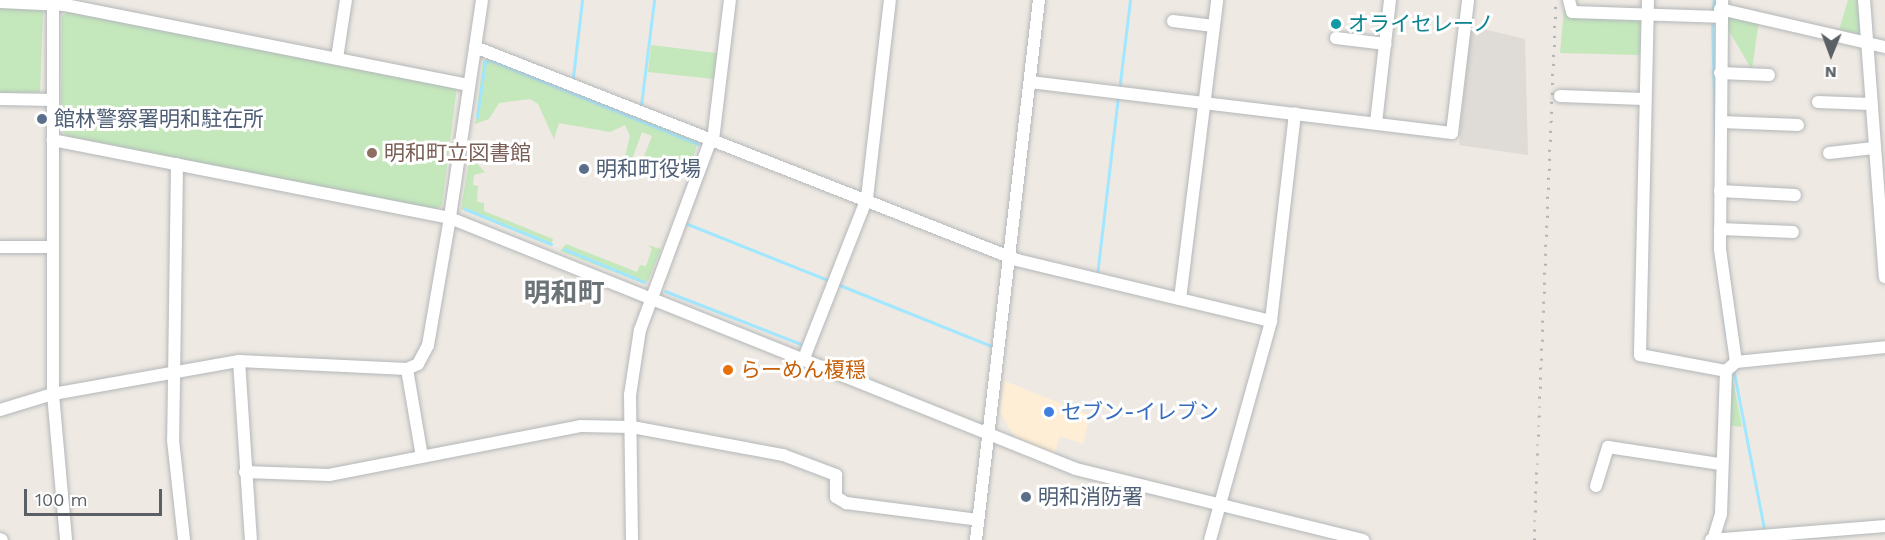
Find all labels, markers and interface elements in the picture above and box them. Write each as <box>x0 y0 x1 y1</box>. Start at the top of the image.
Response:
place label: オライセレーノ <box>1348 11 1495 37</box>
marker: オライセレーノ <box>1329 17 1343 31</box>
north arrow <box>1801 24 1861 84</box>
text: N <box>1825 63 1837 82</box>
place label: 館林警察署明和駐在所 <box>54 106 264 132</box>
marker: 館林警察署明和駐在所 <box>35 112 49 126</box>
place label: 明和町立図書館 <box>384 140 531 166</box>
marker: 明和町立図書館 <box>365 146 379 160</box>
place label: 明和町役場 <box>596 156 701 182</box>
marker: 明和町役場 <box>577 162 591 176</box>
district label: 明和町 <box>524 278 604 310</box>
place label: らーめん榎穏 <box>740 357 866 383</box>
marker: らーめん榎穏 <box>721 363 735 377</box>
place label: セブン-イレブン <box>1061 399 1219 425</box>
marker: セブン-イレブン <box>1042 405 1056 419</box>
scale bar <box>27 477 165 515</box>
place label: 明和消防署 <box>1038 484 1143 510</box>
text: 100 m <box>35 489 88 510</box>
marker: 明和消防署 <box>1019 490 1033 504</box>

